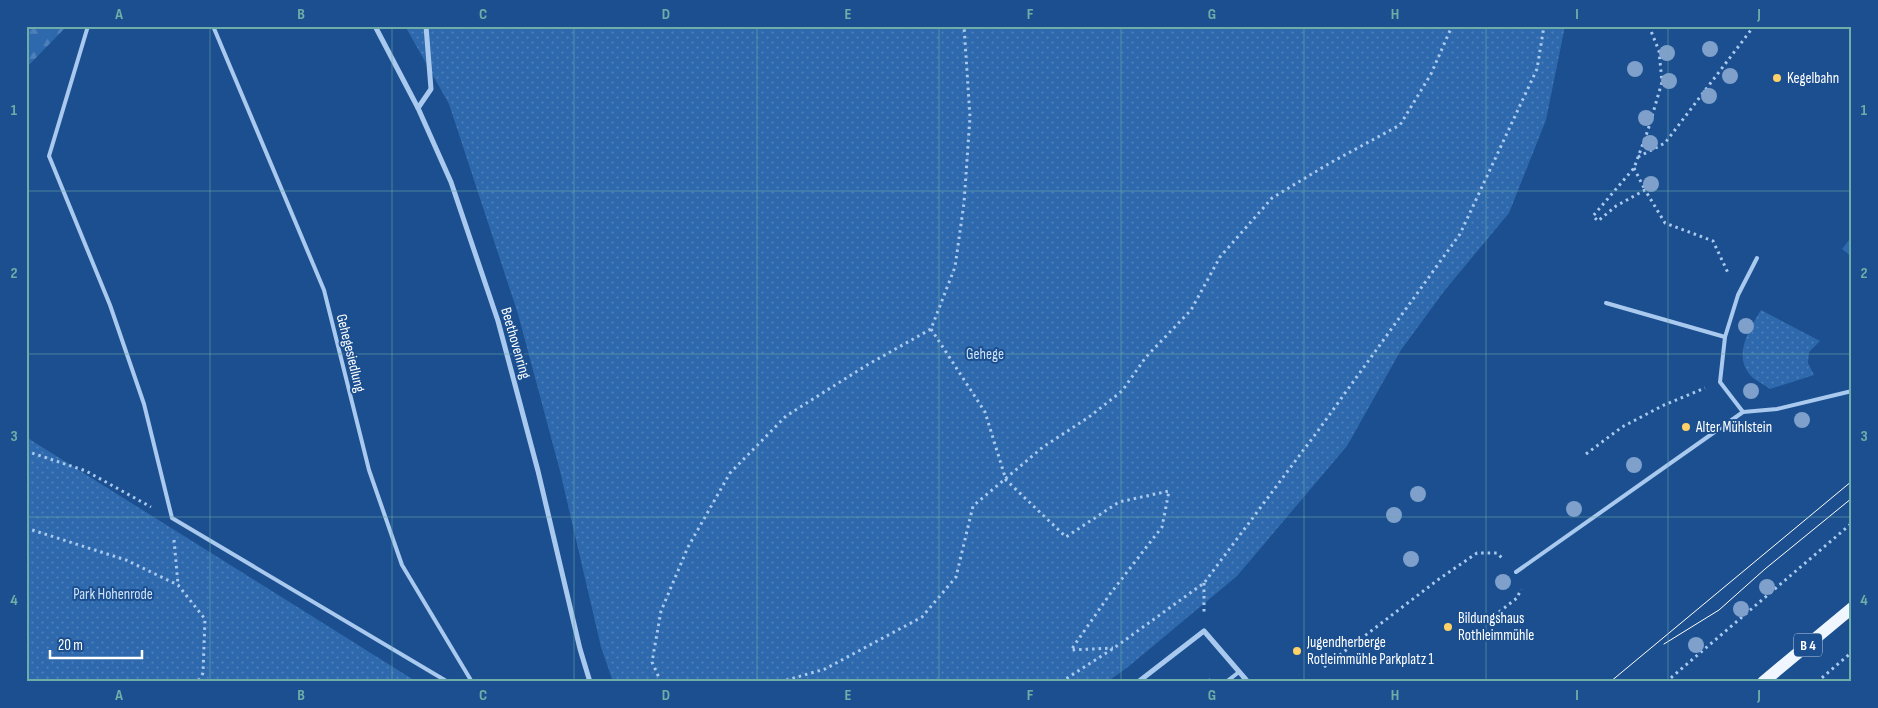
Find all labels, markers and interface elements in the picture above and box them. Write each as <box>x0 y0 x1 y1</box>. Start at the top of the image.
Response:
text: A <box>114 5 123 24</box>
text: B <box>297 5 305 24</box>
text: C <box>479 5 487 24</box>
text: D <box>662 5 670 24</box>
text: E <box>845 5 852 24</box>
text: F <box>1027 5 1034 24</box>
text: G <box>1208 5 1216 24</box>
text: H <box>1391 5 1399 24</box>
text: I <box>1575 5 1579 24</box>
text: J <box>1756 5 1761 24</box>
place label: Kegelbahn <box>1787 69 1839 88</box>
marker: Kegelbahn <box>1771 72 1783 84</box>
text: 1 <box>11 101 18 120</box>
text: 1 <box>1861 101 1868 120</box>
text: 2 <box>10 264 18 283</box>
text: 2 <box>1860 264 1868 283</box>
street label: Beethovenring <box>496 305 535 381</box>
street label: Gehegesiedlung <box>332 312 369 394</box>
park label: Gehege <box>966 345 1004 364</box>
place label: Alter Mühlstein <box>1695 418 1772 437</box>
marker: Alter Mühlstein <box>1680 421 1692 433</box>
text: 3 <box>10 427 18 446</box>
text: 3 <box>1860 427 1868 446</box>
park label: Park Hohenrode <box>73 585 153 604</box>
text: 4 <box>10 591 18 610</box>
text: 4 <box>1860 591 1868 610</box>
place label: Bildungshaus Rothleimmühle <box>1458 609 1534 645</box>
marker: Bildungshaus Rothleimmühle <box>1442 621 1454 633</box>
scale bar <box>50 628 142 660</box>
place label: Jugendherberge Rotleimmühle Parkplatz 1 <box>1306 633 1434 669</box>
road number: B 4 <box>1794 634 1822 656</box>
text: 20 m <box>58 636 83 655</box>
marker: Jugendherberge Rotleimmühle Parkplatz 1 <box>1291 645 1303 657</box>
text: A <box>114 686 123 705</box>
text: B <box>297 686 305 705</box>
text: C <box>479 686 487 705</box>
text: D <box>662 686 670 705</box>
text: E <box>845 686 852 705</box>
text: F <box>1027 686 1034 705</box>
text: G <box>1208 686 1216 705</box>
text: H <box>1391 686 1399 705</box>
text: I <box>1575 686 1579 705</box>
text: J <box>1756 686 1761 705</box>

